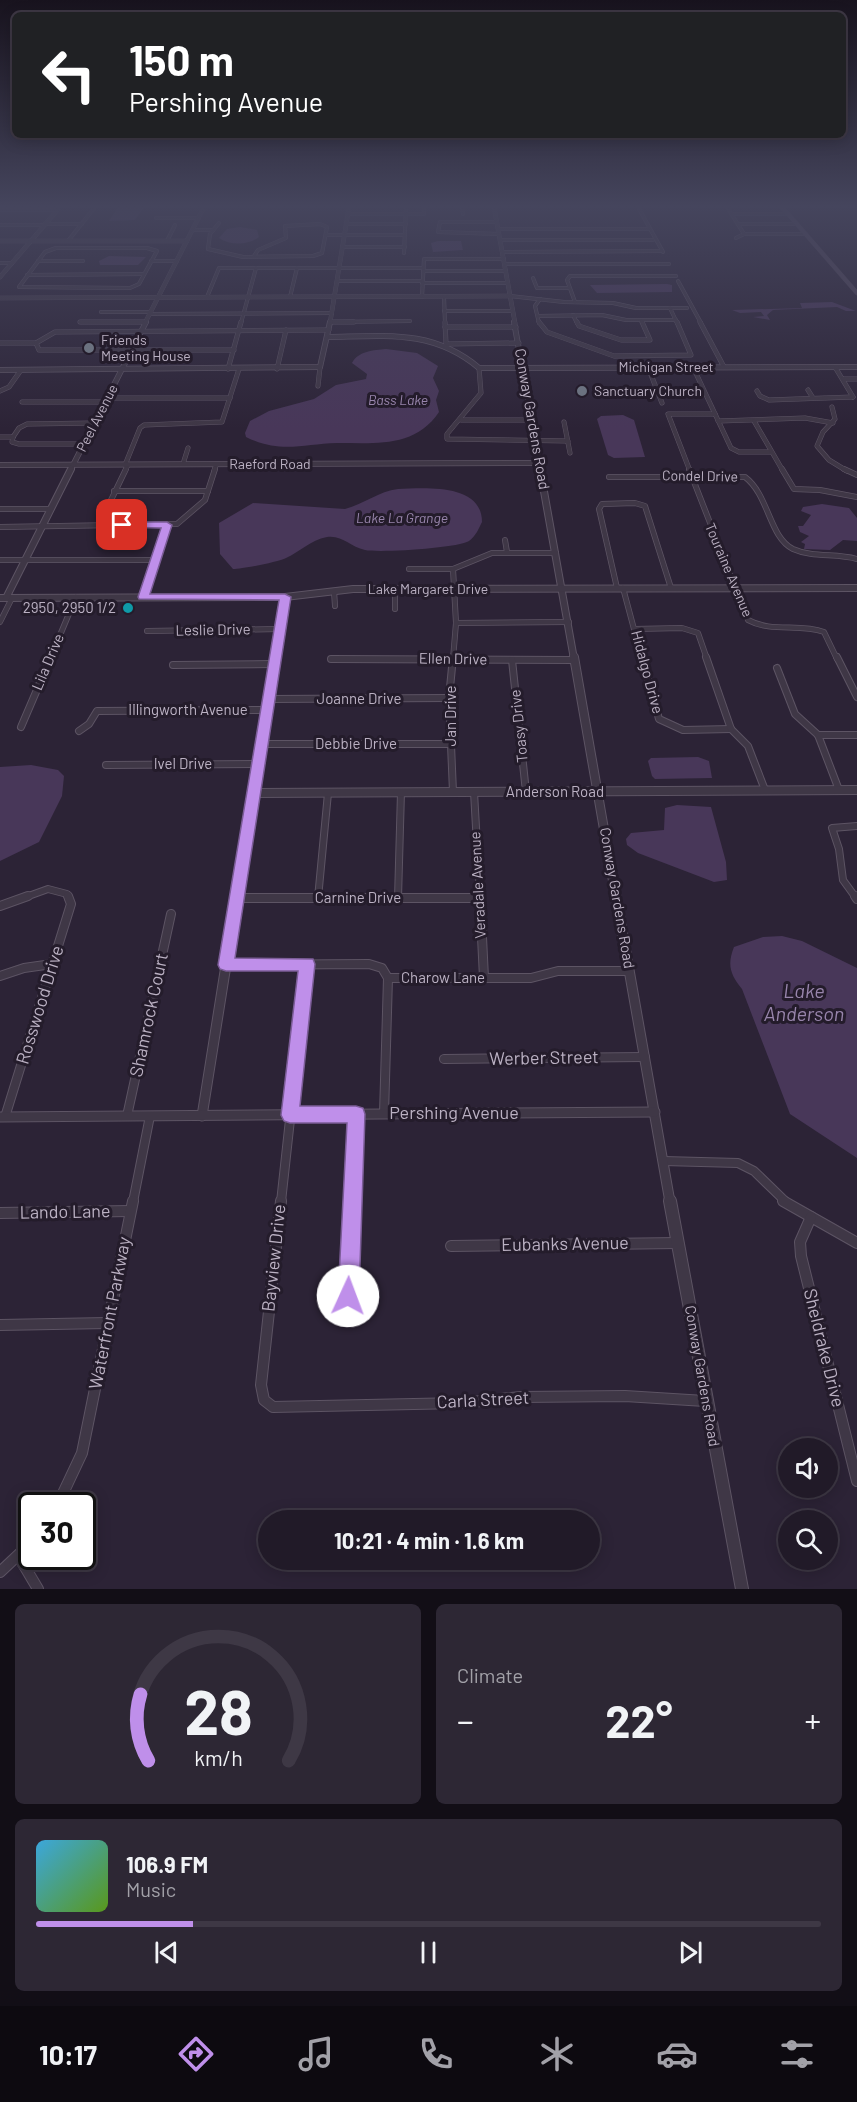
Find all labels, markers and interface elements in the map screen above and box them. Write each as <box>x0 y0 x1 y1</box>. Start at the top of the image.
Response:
text: 150 m <box>129 34 234 84</box>
icon: left <box>30 36 108 114</box>
text: Pershing Avenue <box>129 85 323 117</box>
place label: Friends Meeting House <box>101 331 191 364</box>
marker: Friends Meeting House <box>82 341 96 355</box>
street label: Conway Gardens Road <box>512 347 554 491</box>
street label: Michigan Street <box>618 358 714 375</box>
street label: Peel Avenue <box>72 381 121 454</box>
place label: Sanctuary Church <box>594 382 702 399</box>
marker: Sanctuary Church <box>575 384 589 398</box>
water label: Bass Lake <box>368 391 428 408</box>
street label: Raeford Road <box>229 455 311 472</box>
street label: Condel Drive <box>662 466 738 485</box>
pin <box>96 499 147 550</box>
icon: arrive <box>105 508 138 541</box>
water label: Lake La Grange <box>356 509 448 526</box>
street label: Touraine Avenue <box>702 520 757 619</box>
street label: Lake Margaret Drive <box>368 580 488 597</box>
place label: 2950, 2950 1/2 <box>23 598 116 616</box>
marker: 2950, 2950 1/2 <box>121 601 135 615</box>
street label: Leslie Drive <box>175 619 251 639</box>
street label: Hidalgo Drive <box>628 628 668 715</box>
street label: Lila Drive <box>27 631 67 693</box>
street label: Ellen Drive <box>419 648 487 668</box>
street label: Jan Drive <box>441 686 459 746</box>
street label: Joanne Drive <box>317 689 401 707</box>
street label: Toasy Drive <box>505 689 531 764</box>
street label: Illingworth Avenue <box>128 700 248 718</box>
street label: Debbie Drive <box>315 734 397 752</box>
street label: Ivel Drive <box>154 754 212 772</box>
street label: Anderson Road <box>506 782 604 800</box>
street label: Conway Gardens Road <box>597 826 639 970</box>
street label: Veradale Avenue <box>465 831 489 939</box>
street label: Carnine Drive <box>315 888 401 906</box>
street label: Rosswood Drive <box>11 943 68 1067</box>
street label: Shamrock Court <box>124 951 172 1079</box>
street label: Charow Lane <box>401 968 485 986</box>
water label: Lake Anderson <box>764 978 844 1025</box>
street label: Werber Street <box>489 1045 599 1069</box>
street label: Pershing Avenue <box>389 1101 519 1123</box>
street label: Lando Lane <box>19 1199 111 1223</box>
street label: Bayview Drive <box>256 1203 290 1313</box>
street label: Eubanks Avenue <box>501 1231 629 1255</box>
street label: Waterfront Parkway <box>83 1235 135 1391</box>
position arrow <box>316 1264 380 1328</box>
street label: Sheldrake Drive <box>800 1286 850 1409</box>
street label: Conway Gardens Road <box>682 1304 724 1448</box>
street label: Carla Street <box>436 1386 530 1412</box>
map controls <box>778 1438 838 1570</box>
button: sound <box>778 1438 838 1498</box>
speed limit sign: 30 <box>18 1492 96 1570</box>
button: search <box>778 1510 838 1570</box>
text: 10:21 · 4 min · 1.6 km <box>334 1527 524 1553</box>
text: Climate <box>457 1663 523 1687</box>
text: 28 <box>184 1673 252 1747</box>
text: 22° <box>605 1693 673 1747</box>
text: − <box>457 1700 474 1740</box>
text: + <box>804 1700 821 1740</box>
text: km/h <box>194 1745 242 1770</box>
text: 106.9 FM <box>126 1851 208 1877</box>
text: Music <box>126 1877 176 1901</box>
icon: previous <box>150 1936 183 1969</box>
icon: pause <box>412 1936 445 1969</box>
icon: next <box>674 1936 707 1969</box>
icon: directions <box>175 2033 217 2075</box>
icon: music <box>295 2033 337 2075</box>
icon: phone <box>415 2033 457 2075</box>
icon: climate <box>536 2033 578 2075</box>
icon: car <box>656 2033 698 2075</box>
icon: filters <box>776 2033 818 2075</box>
text: 10:17 <box>39 2038 97 2070</box>

